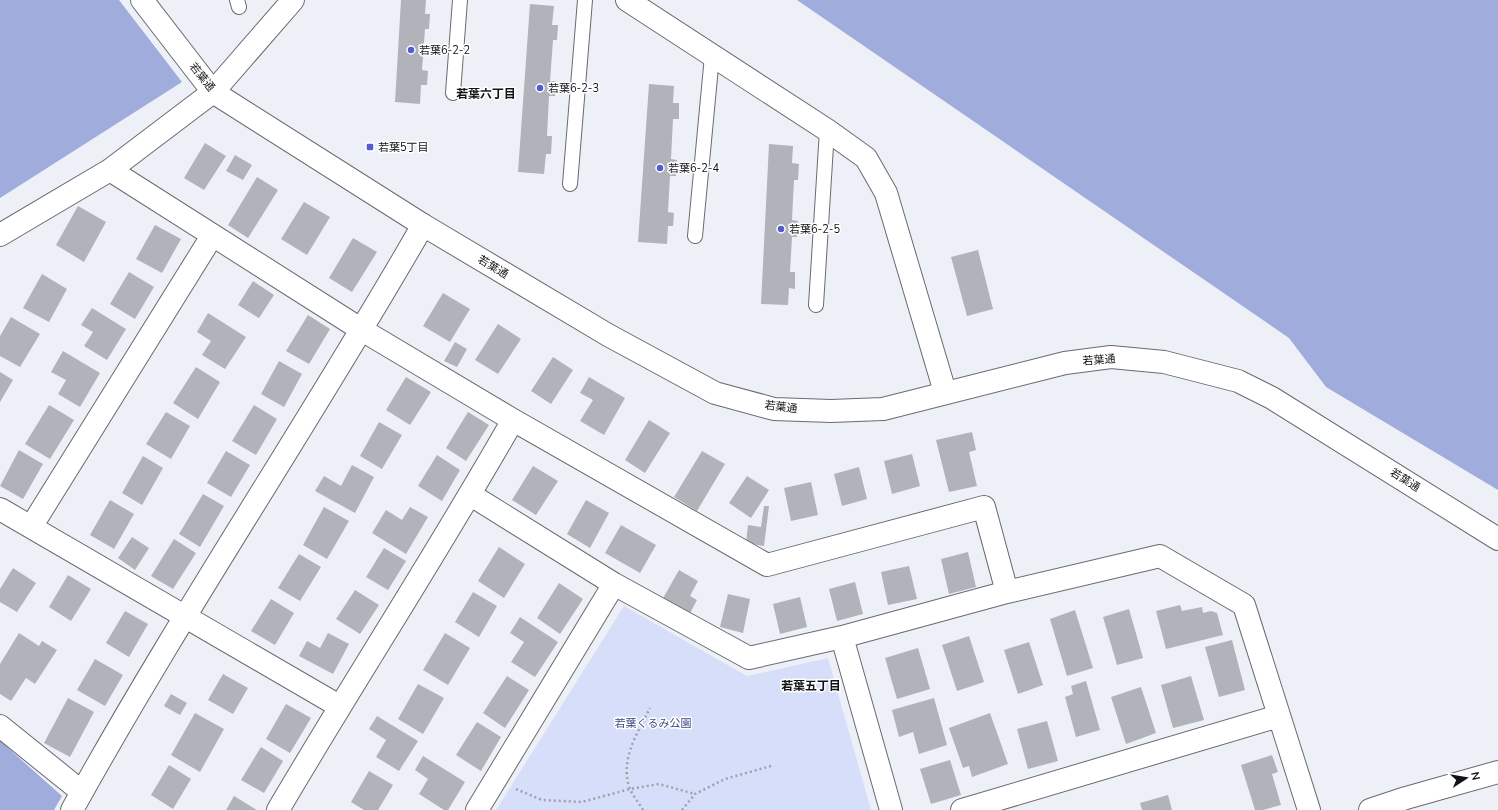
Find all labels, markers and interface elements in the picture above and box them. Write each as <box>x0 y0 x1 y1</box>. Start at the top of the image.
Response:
place label: 若葉6-2-2 <box>419 43 470 58</box>
marker: 若葉6-2-2 <box>406 45 416 55</box>
street label: 若葉通 <box>186 59 218 95</box>
place label: 若葉6-2-3 <box>548 81 599 96</box>
marker: 若葉6-2-3 <box>535 83 545 93</box>
district label: 若葉六丁目 <box>456 86 516 102</box>
place label: 若葉5丁目 <box>378 140 429 155</box>
marker: 若葉5丁目 <box>365 142 375 152</box>
place label: 若葉6-2-4 <box>668 161 720 176</box>
marker: 若葉6-2-4 <box>655 163 665 173</box>
place label: 若葉6-2-5 <box>789 222 841 237</box>
marker: 若葉6-2-5 <box>776 224 786 234</box>
street label: 若葉通 <box>475 252 511 282</box>
street label: 若葉通 <box>1082 351 1116 369</box>
street label: 若葉通 <box>764 398 798 416</box>
street label: 若葉通 <box>1387 465 1423 495</box>
district label: 若葉五丁目 <box>781 678 841 694</box>
park label: 若葉くるみ公園 <box>615 716 691 731</box>
north arrow <box>1446 758 1486 798</box>
text: N <box>1467 770 1483 782</box>

